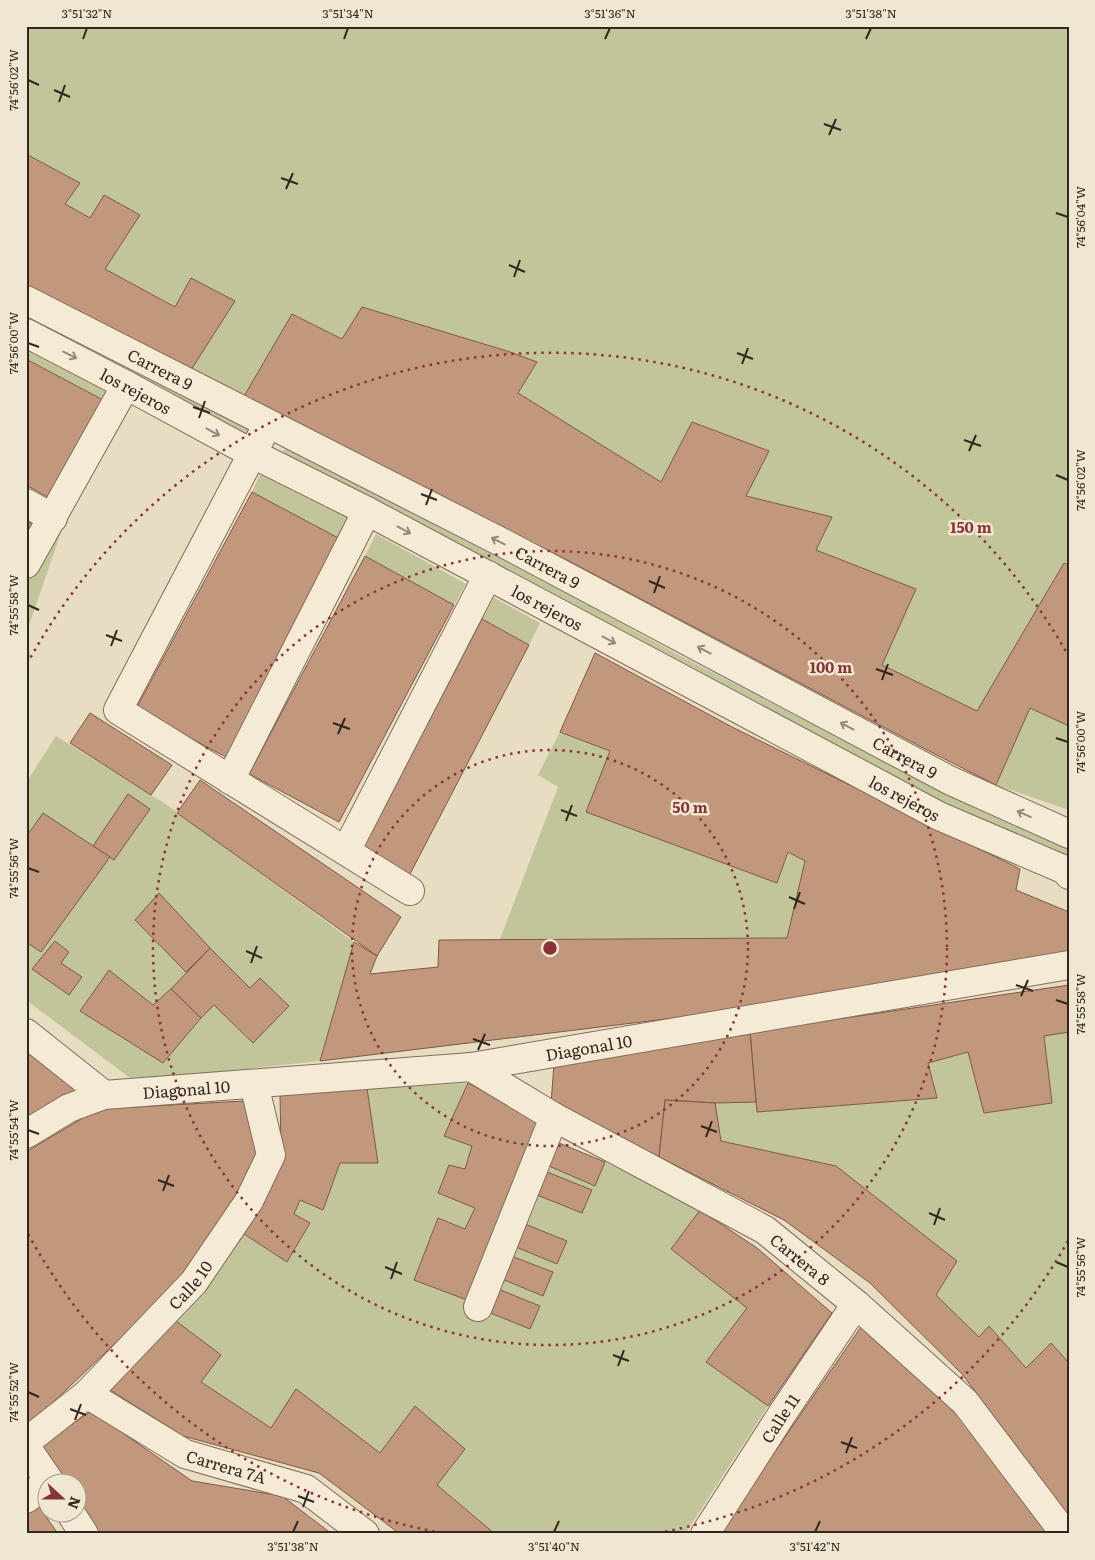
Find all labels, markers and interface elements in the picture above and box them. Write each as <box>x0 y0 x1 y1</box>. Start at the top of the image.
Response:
text: 3°51'32"N <box>62 4 112 22</box>
text: 3°51'34"N <box>322 4 374 22</box>
text: 3°51'36"N <box>584 4 636 22</box>
text: 3°51'38"N <box>845 4 897 22</box>
text: 74°56'02"W <box>4 49 22 111</box>
text: 74°56'04"W <box>1071 186 1089 248</box>
text: 74°56'00"W <box>4 312 22 374</box>
street label: Carrera 9 <box>124 342 197 395</box>
one-way arrow <box>62 350 77 360</box>
street label: los rejeros <box>96 362 176 419</box>
one-way arrow <box>205 428 220 437</box>
text: 74°56'02"W <box>1071 449 1089 511</box>
text: 150 m <box>950 515 992 538</box>
one-way arrow <box>396 526 411 535</box>
one-way arrow <box>491 536 506 546</box>
street label: Carrera 9 <box>511 540 585 594</box>
text: 74°55'58"W <box>4 574 22 636</box>
street label: los rejeros <box>507 578 587 636</box>
one-way arrow <box>601 636 616 645</box>
one-way arrow <box>697 645 712 654</box>
text: 100 m <box>810 655 852 678</box>
text: 74°56'00"W <box>1071 711 1089 773</box>
one-way arrow <box>840 721 855 731</box>
street label: Carrera 9 <box>869 730 942 784</box>
street label: los rejeros <box>865 769 944 826</box>
text: 50 m <box>672 795 708 818</box>
one-way arrow <box>1017 808 1032 818</box>
text: 74°55'56"W <box>4 838 22 898</box>
centre of rings <box>541 939 559 957</box>
text: 74°55'58"W <box>1071 973 1089 1035</box>
street label: Diagonal 10 <box>543 1028 634 1066</box>
street label: Diagonal 10 <box>142 1073 231 1104</box>
text: 74°55'54"W <box>4 1099 22 1161</box>
street label: Carrera 8 <box>765 1227 836 1291</box>
text: 74°55'56"W <box>1071 1237 1089 1297</box>
street label: Calle 10 <box>162 1255 218 1314</box>
text: 74°55'52"W <box>4 1362 22 1422</box>
street label: Calle 11 <box>755 1388 805 1447</box>
street label: Carrera 7A <box>184 1443 269 1489</box>
north arrow <box>38 1472 88 1522</box>
text: N <box>64 1494 87 1512</box>
text: 3°51'38"N <box>267 1537 319 1555</box>
text: 3°51'40"N <box>528 1537 580 1555</box>
text: 3°51'42"N <box>789 1537 841 1555</box>

